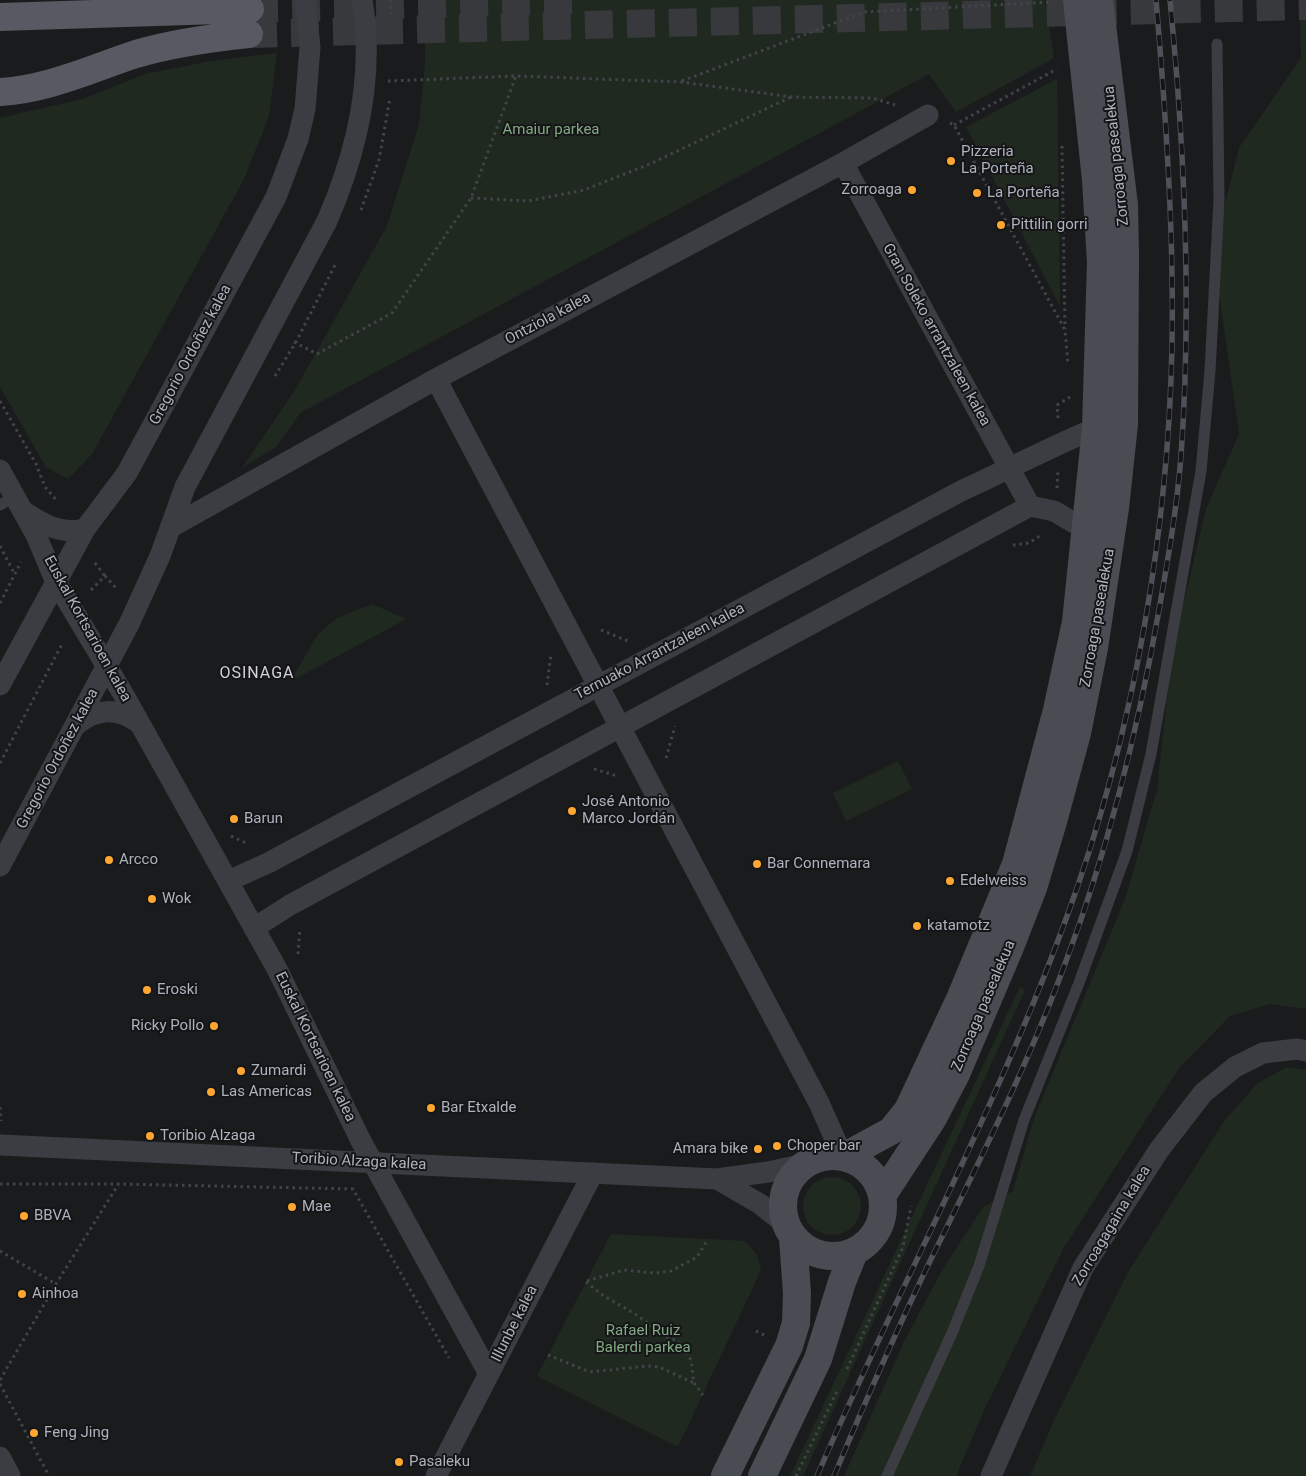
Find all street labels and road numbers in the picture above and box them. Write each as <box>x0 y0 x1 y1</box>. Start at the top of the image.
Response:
street label: Zorroaga pasealekua <box>1101 85 1133 227</box>
street label: Gran Soleko arrantzaleen kalea <box>878 240 994 430</box>
street label: Gregorio Ordoñez kalea <box>146 282 236 428</box>
street label: Ontziola kalea <box>502 289 594 349</box>
street label: Zorroaga pasealekua <box>1077 547 1119 689</box>
street label: Euskal Kortsarioen kalea <box>39 553 135 705</box>
street label: Ternuako Arrantzaleen kalea <box>572 600 748 704</box>
street label: Gregorio Ordoñez kalea <box>13 686 103 832</box>
street label: Zorroaga pasealekua <box>948 938 1020 1074</box>
street label: Euskal Kortsarioen kalea <box>271 969 359 1125</box>
street label: Toribio Alzaga kalea <box>291 1149 427 1175</box>
street label: Zorroagagaina kalea <box>1069 1163 1155 1289</box>
street label: Illunbe kalea <box>488 1283 542 1365</box>

